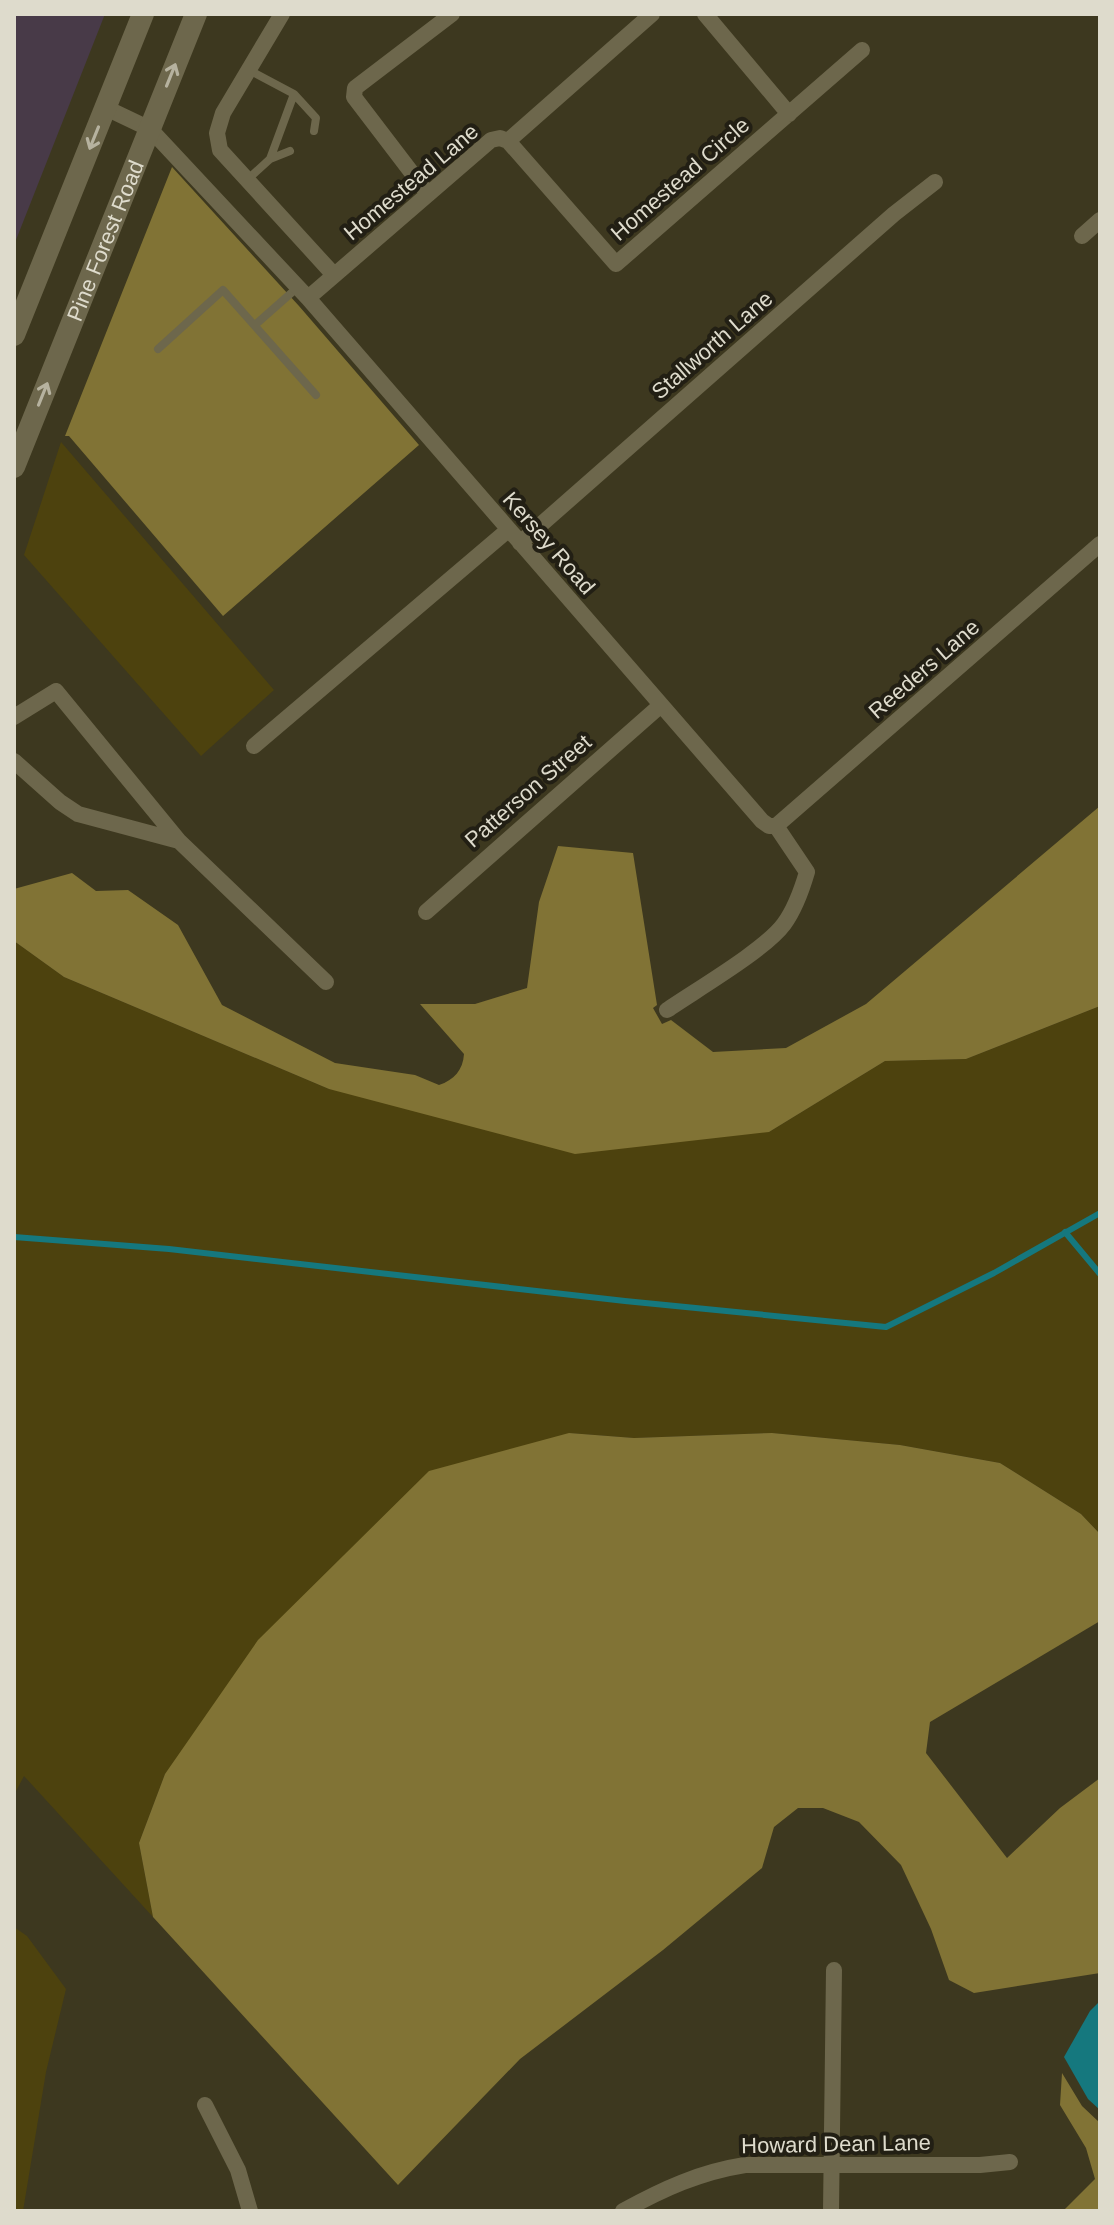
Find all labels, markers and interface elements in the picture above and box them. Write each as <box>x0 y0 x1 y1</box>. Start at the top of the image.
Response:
one-way arrow <box>165 63 179 88</box>
street label: Homestead Circle <box>606 112 754 246</box>
street label: Homestead Lane <box>339 119 483 245</box>
one-way arrow <box>85 125 100 150</box>
street label: Pine Forest Road <box>61 156 149 325</box>
street label: Stallworth Lane <box>647 286 777 404</box>
one-way arrow <box>37 382 51 407</box>
street label: Kersey Road <box>498 487 600 599</box>
street label: Reeders Lane <box>864 614 984 724</box>
street label: Patterson Street <box>460 729 596 853</box>
street label: Howard Dean Lane <box>741 2130 931 2158</box>

